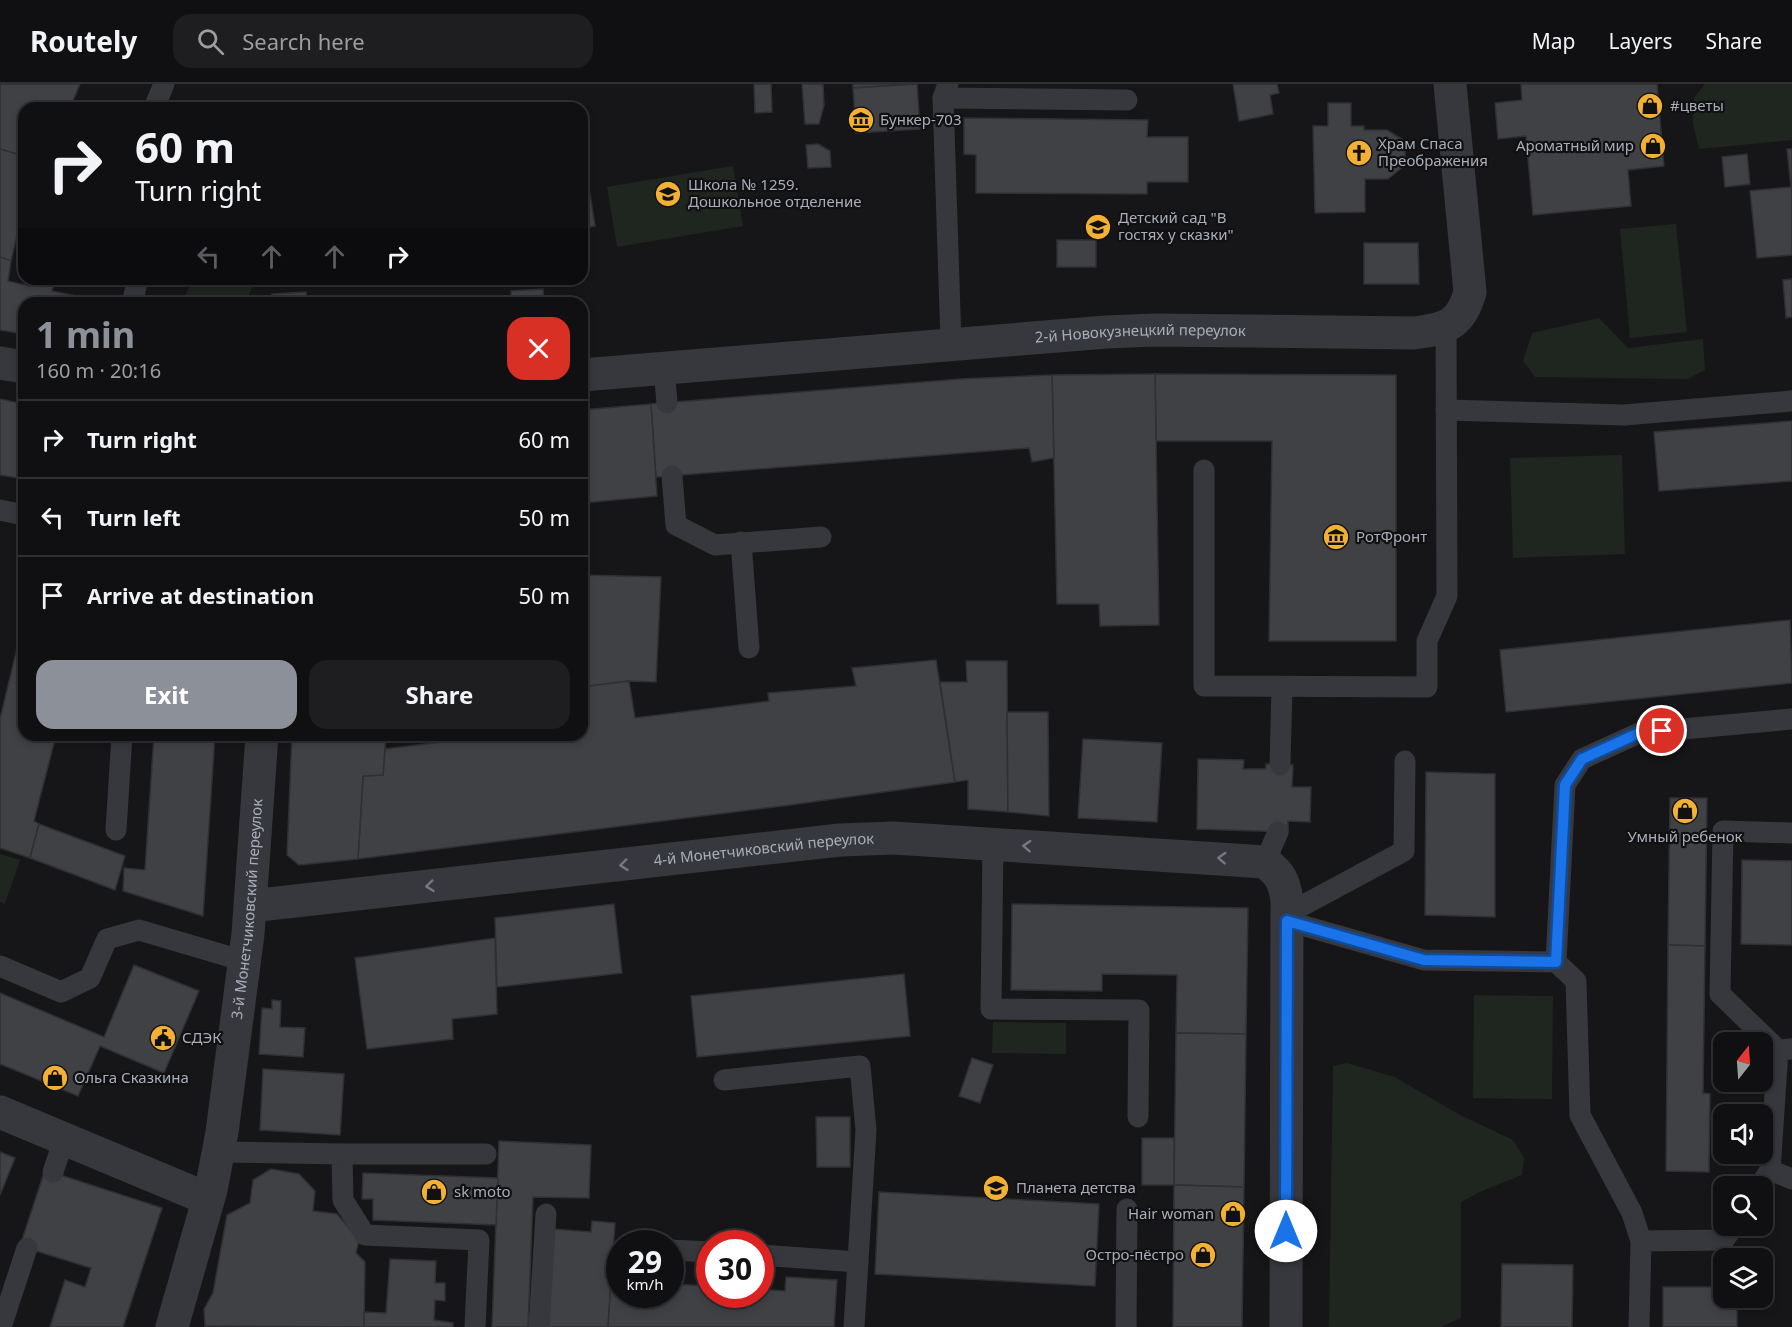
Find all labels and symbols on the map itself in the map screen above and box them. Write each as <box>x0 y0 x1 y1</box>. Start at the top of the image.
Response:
shop icon: #цветы <box>1635 91 1665 121</box>
place label: #цветы <box>1670 95 1724 115</box>
museum icon: Бункер-703 <box>846 105 876 135</box>
place label: Бункер-703 <box>880 109 962 129</box>
shop icon: Ароматный мир <box>1638 131 1668 161</box>
place label: Храм Спаса Преображения <box>1378 133 1488 170</box>
place label: Ароматный мир <box>1516 135 1634 155</box>
church icon: Храм Спаса Преображения <box>1344 138 1374 168</box>
place label: Школа № 1259. Дошкольное отделение <box>688 174 861 211</box>
school or university icon: Школа № 1259. Дошкольное отделение <box>653 179 683 209</box>
place label: Детский сад "В гостях у сказки" <box>1118 207 1234 244</box>
school or university icon: Детский сад "В гостях у сказки" <box>1083 212 1113 242</box>
street label: 2-й Новокузнецкий переулок <box>1034 319 1246 347</box>
museum icon: РотФронт <box>1321 522 1351 552</box>
place label: РотФронт <box>1356 526 1427 546</box>
pin <box>1636 705 1687 756</box>
shop icon: Умный ребенок <box>1670 796 1700 826</box>
street label: 3-й Монетчиковский переулок <box>226 798 266 1020</box>
place label: Умный ребенок <box>1627 826 1743 846</box>
street label: 4-й Монетчиковский переулок <box>652 828 874 870</box>
one-way arrow <box>1022 840 1031 853</box>
one-way arrow <box>1217 852 1226 865</box>
one-way arrow <box>619 858 628 871</box>
one-way arrow <box>425 880 434 892</box>
public building icon: СДЭК <box>148 1023 178 1053</box>
place label: СДЭК <box>182 1027 222 1047</box>
north arrow <box>1713 1032 1773 1092</box>
shop icon: Ольга Сказкина <box>40 1063 70 1093</box>
place label: Ольга Сказкина <box>74 1067 189 1087</box>
school or university icon: Планета детства <box>981 1173 1011 1203</box>
shop icon: sk moto <box>419 1177 449 1207</box>
place label: Планета детства <box>1016 1177 1136 1197</box>
place label: sk moto <box>454 1181 511 1201</box>
shop icon: Hair woman <box>1218 1199 1248 1229</box>
position arrow <box>1254 1199 1318 1263</box>
place label: Hair woman <box>1128 1203 1214 1223</box>
speed limit sign: 30 <box>696 1230 774 1308</box>
shop icon: Остро-пёстро <box>1188 1240 1218 1270</box>
place label: Остро-пёстро <box>1086 1244 1184 1264</box>

